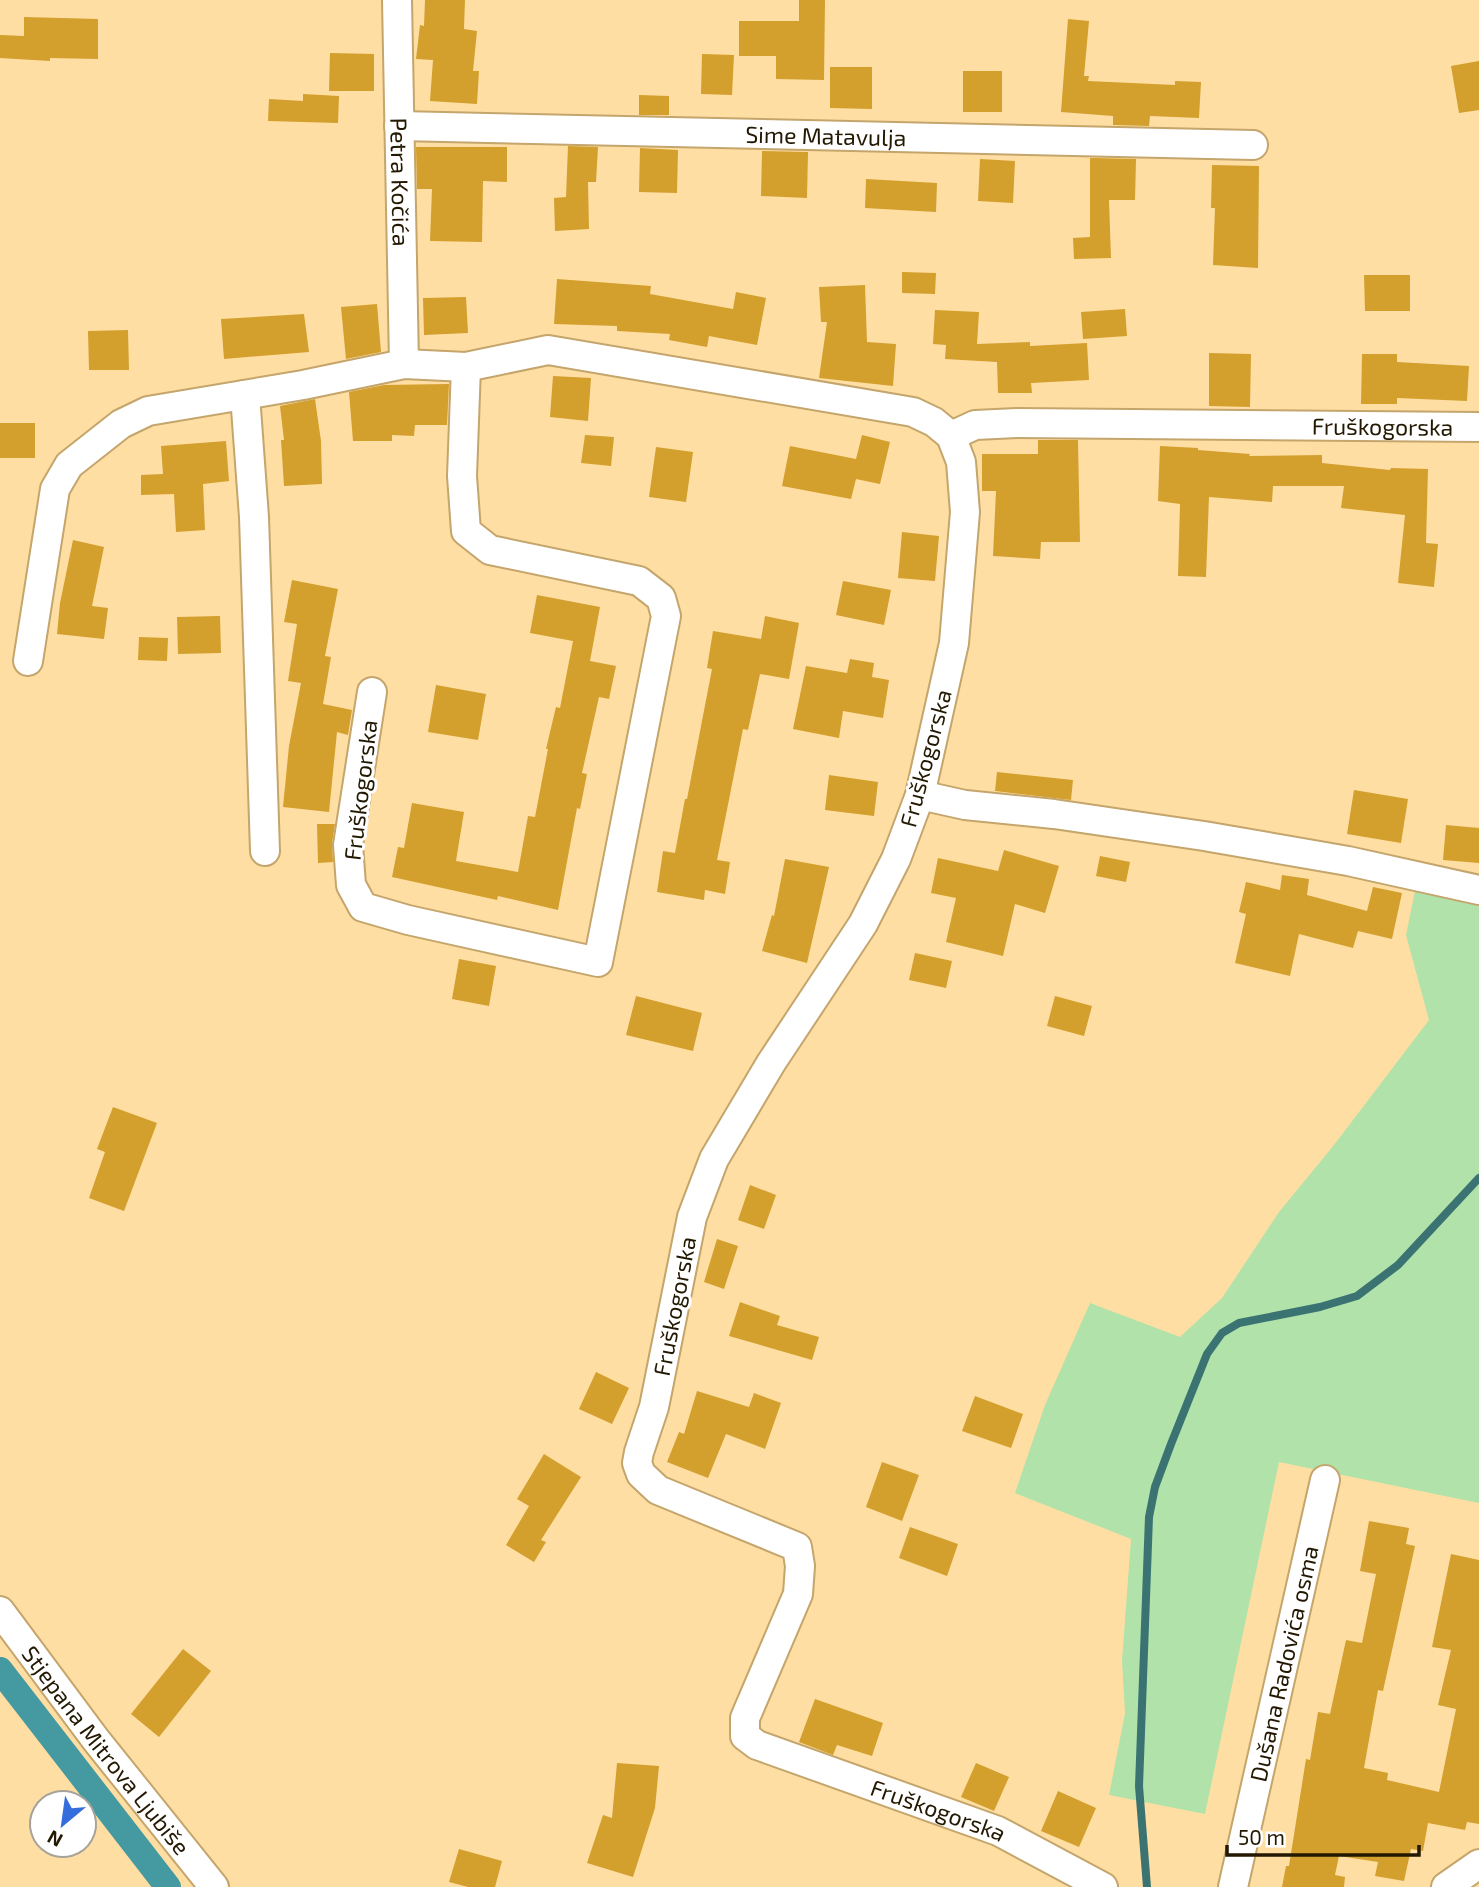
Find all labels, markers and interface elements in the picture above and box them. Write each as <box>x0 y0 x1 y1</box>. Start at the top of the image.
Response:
street label: Petra Kočića <box>385 117 416 247</box>
street label: Sime Matavulja <box>745 120 907 151</box>
street label: Fruškogorska <box>1312 412 1453 441</box>
street label: Fruškogorska <box>893 686 957 830</box>
street label: Fruškogorska <box>337 718 383 862</box>
street label: Fruškogorska <box>647 1234 701 1378</box>
street label: Dušana Radovića osma <box>1243 1543 1324 1784</box>
street label: Stjepana Mitrova Ljubiše <box>17 1640 196 1860</box>
street label: Fruškogorska <box>867 1773 1011 1847</box>
north arrow <box>28 1789 98 1859</box>
scale bar <box>1227 1814 1420 1858</box>
text: 50 m <box>1238 1824 1285 1849</box>
text: N <box>43 1826 66 1853</box>

